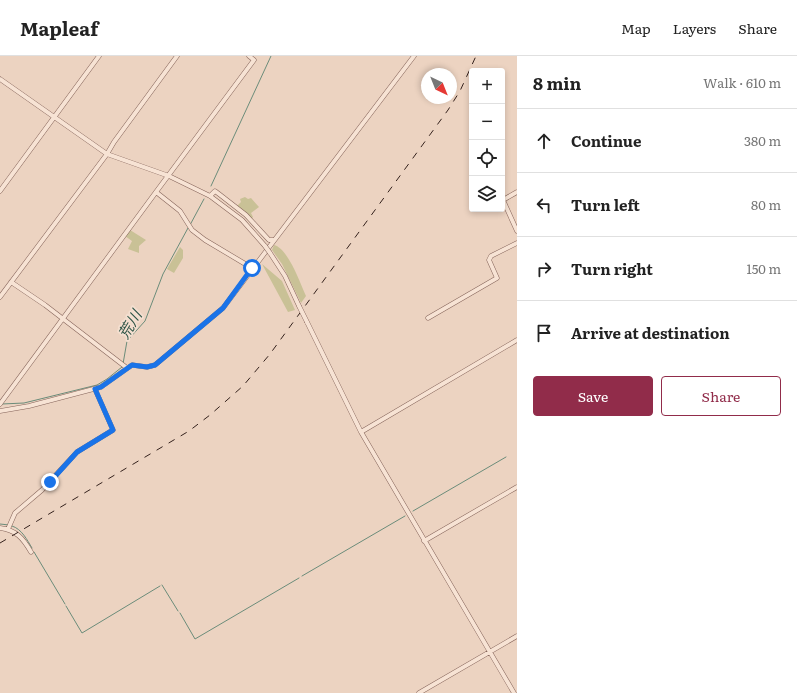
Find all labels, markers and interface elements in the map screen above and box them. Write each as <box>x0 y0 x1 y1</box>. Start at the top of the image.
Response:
text: Mapleaf <box>20 14 98 42</box>
text: Map <box>621 18 651 38</box>
text: Layers <box>673 18 716 38</box>
text: Share <box>738 18 777 38</box>
north arrow <box>421 68 457 104</box>
map controls <box>469 68 505 212</box>
button: + <box>469 68 505 104</box>
text: 8 min <box>533 70 581 95</box>
text: Walk · 610 m <box>703 73 781 92</box>
button: − <box>469 104 505 140</box>
text: Continue <box>571 129 641 152</box>
icon: ahead <box>533 130 555 152</box>
text: 380 m <box>744 131 781 150</box>
button: locate <box>469 140 505 176</box>
button: layers <box>469 176 505 212</box>
text: Turn left <box>571 193 640 216</box>
icon: left <box>533 194 555 216</box>
text: 80 m <box>751 195 781 214</box>
text: Turn right <box>571 257 653 280</box>
icon: right <box>533 258 555 280</box>
route start <box>243 259 261 277</box>
text: 150 m <box>746 259 781 278</box>
water label: 荒川 <box>111 304 148 343</box>
text: Arrive at destination <box>571 321 730 344</box>
icon: arrive <box>533 322 555 344</box>
button: Save <box>533 376 653 416</box>
button: Share <box>661 376 781 416</box>
route end <box>41 473 59 491</box>

